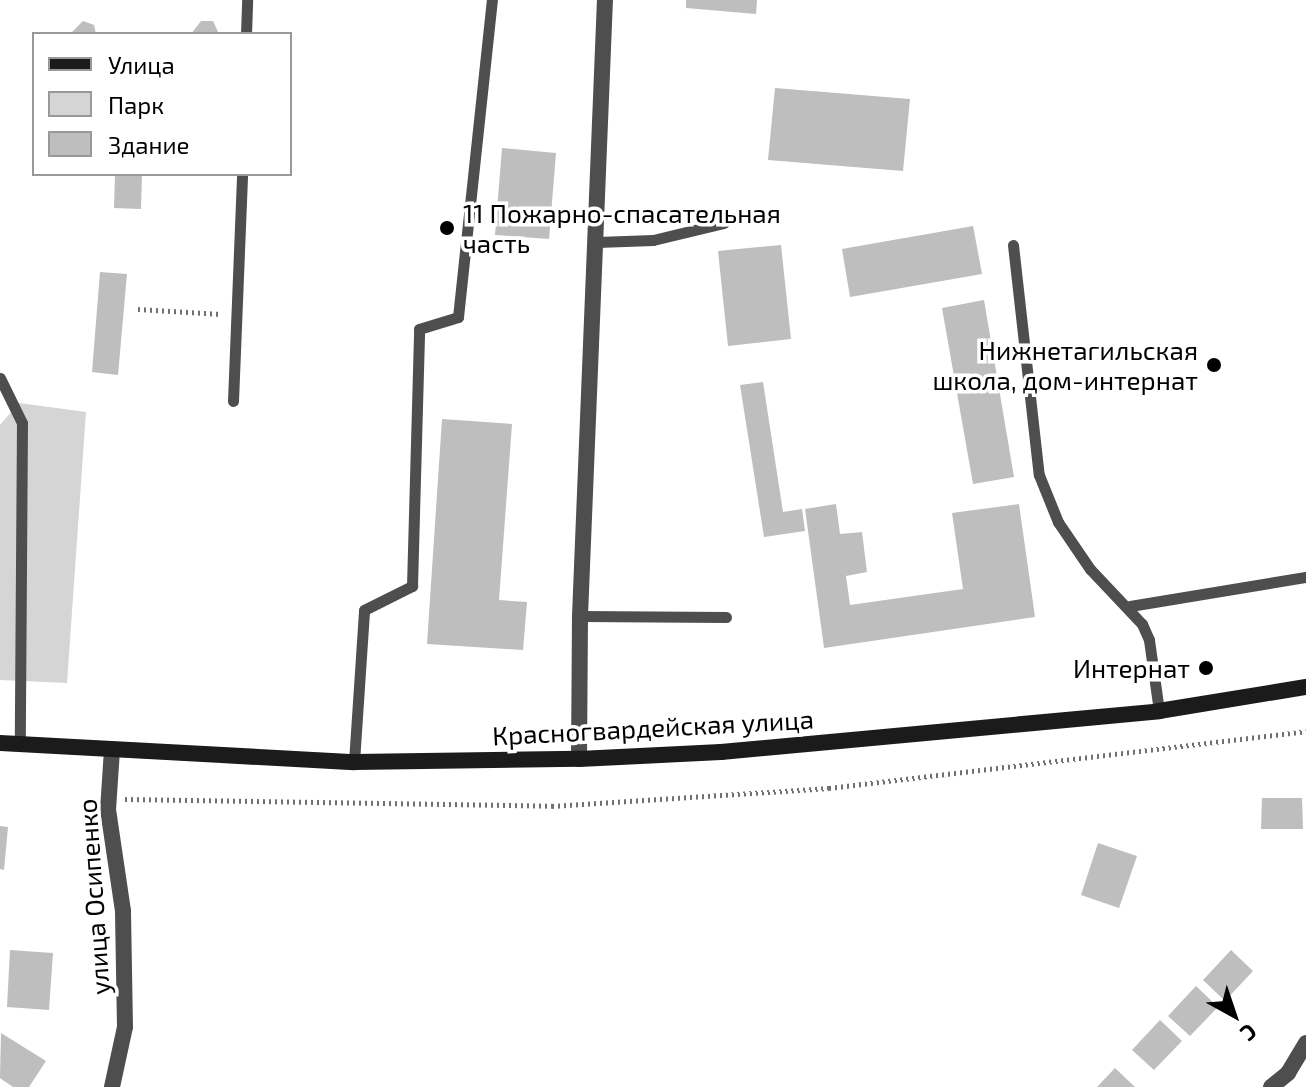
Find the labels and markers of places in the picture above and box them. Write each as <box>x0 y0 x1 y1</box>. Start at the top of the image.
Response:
place label: 11 Пожарно-спасательная часть <box>463 197 781 258</box>
marker: 11 Пожарно-спасательная часть <box>438 219 456 237</box>
place label: Нижнетагильская школа, дом-интернат <box>932 334 1198 396</box>
marker: Нижнетагильская школа, дом-интернат <box>1205 356 1223 374</box>
place label: Интернат <box>1073 652 1190 684</box>
marker: Интернат <box>1197 659 1215 677</box>

